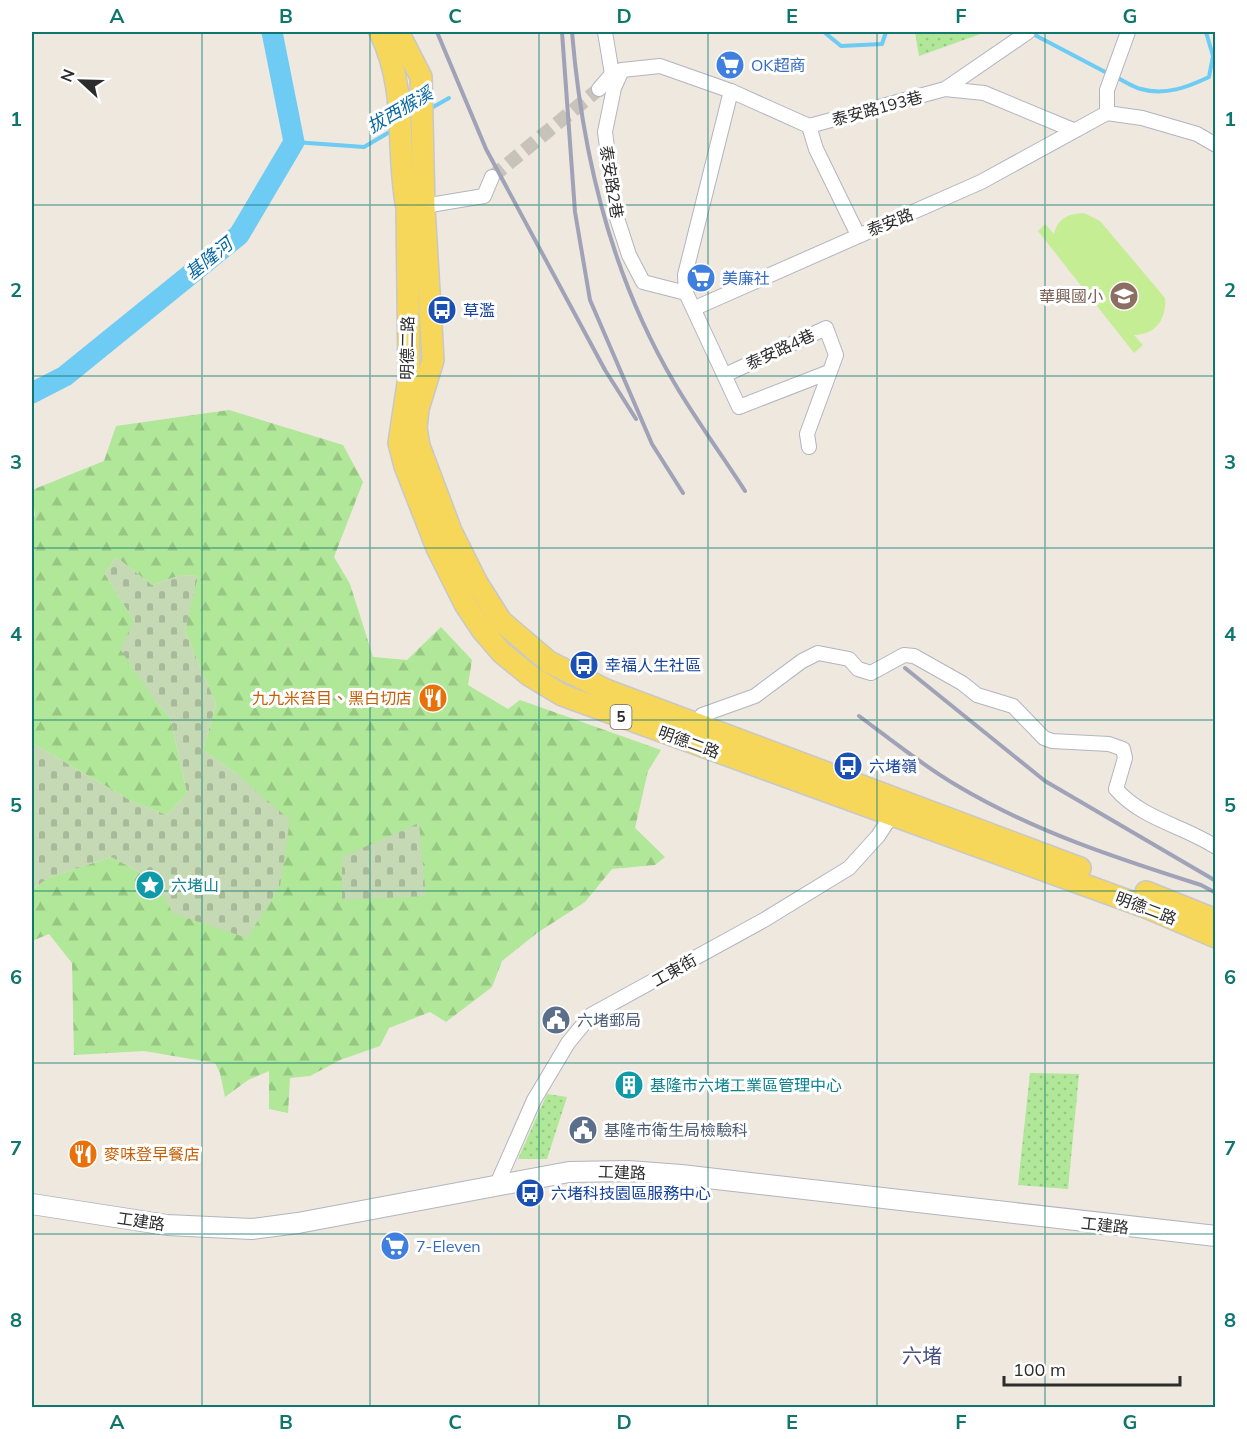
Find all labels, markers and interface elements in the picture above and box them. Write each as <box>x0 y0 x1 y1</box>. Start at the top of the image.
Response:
text: A <box>110 3 125 28</box>
text: B <box>279 3 293 28</box>
text: C <box>448 3 462 28</box>
text: D <box>616 3 632 28</box>
text: E <box>786 3 798 28</box>
text: F <box>955 3 967 28</box>
text: G <box>1123 3 1137 28</box>
supermarket icon: OK超商 <box>714 49 746 81</box>
north arrow <box>51 51 111 111</box>
place label: OK超商 <box>751 55 806 75</box>
text: N <box>56 66 79 85</box>
water label: 拔西猴溪 <box>363 80 439 138</box>
street label: 泰安路193巷 <box>830 86 924 130</box>
text: 1 <box>10 106 22 131</box>
text: 1 <box>1224 106 1236 131</box>
street label: 泰安路2巷 <box>596 144 628 220</box>
street label: 泰安路 <box>864 204 916 240</box>
water label: 基隆河 <box>180 231 239 285</box>
supermarket icon: 美廉社 <box>685 262 717 294</box>
place label: 美廉社 <box>722 268 770 288</box>
text: 2 <box>10 277 22 302</box>
text: 2 <box>1224 277 1236 302</box>
school or university icon: 華興國小 <box>1108 280 1140 312</box>
place label: 華興國小 <box>1039 286 1103 306</box>
bus stop icon: 草濫 <box>426 294 458 326</box>
place label: 草濫 <box>463 300 495 320</box>
street label: 明德二路 <box>396 316 418 380</box>
street label: 泰安路4巷 <box>742 324 818 374</box>
text: 3 <box>10 449 22 474</box>
text: 3 <box>1224 449 1236 474</box>
text: 4 <box>10 621 22 646</box>
text: 4 <box>1224 621 1236 646</box>
bus stop icon: 幸福人生社區 <box>568 649 600 681</box>
place label: 幸福人生社區 <box>605 655 701 675</box>
restaurant icon: 九九米苔目、黑白切店 <box>417 682 449 714</box>
place label: 九九米苔目、黑白切店 <box>252 688 412 708</box>
road number: 5 <box>610 705 632 729</box>
street label: 明德二路 <box>656 722 722 762</box>
bus stop icon: 六堵嶺 <box>832 750 864 782</box>
place label: 六堵嶺 <box>869 756 917 776</box>
text: 5 <box>10 792 22 817</box>
text: 5 <box>1224 792 1236 817</box>
place icon: 六堵山 <box>134 869 166 901</box>
place label: 六堵山 <box>171 875 219 895</box>
street label: 明德二路 <box>1113 887 1179 929</box>
street label: 工東街 <box>648 950 700 990</box>
text: 6 <box>10 964 22 989</box>
text: 6 <box>1224 964 1236 989</box>
public building icon: 六堵郵局 <box>540 1004 572 1036</box>
place label: 六堵郵局 <box>577 1010 641 1030</box>
building icon: 基隆市六堵工業區管理中心 <box>613 1069 645 1101</box>
place label: 基隆市六堵工業區管理中心 <box>650 1075 842 1095</box>
public building icon: 基隆市衛生局檢驗科 <box>567 1114 599 1146</box>
place label: 基隆市衛生局檢驗科 <box>604 1120 748 1140</box>
text: 7 <box>10 1135 22 1160</box>
text: 7 <box>1224 1135 1236 1160</box>
restaurant icon: 麥味登早餐店 <box>67 1138 99 1170</box>
place label: 麥味登早餐店 <box>104 1144 200 1164</box>
street label: 工建路 <box>598 1161 646 1183</box>
bus stop icon: 六堵科技園區服務中心 <box>514 1177 546 1209</box>
place label: 六堵科技園區服務中心 <box>551 1183 711 1203</box>
street label: 工建路 <box>116 1208 166 1234</box>
street label: 工建路 <box>1080 1213 1130 1237</box>
supermarket icon: 7-Eleven <box>379 1230 411 1262</box>
place label: 7-Eleven <box>416 1236 481 1256</box>
text: 8 <box>10 1307 22 1332</box>
text: 8 <box>1224 1307 1236 1332</box>
district label: 六堵 <box>902 1343 942 1368</box>
scale bar <box>1004 1349 1180 1387</box>
text: 100 m <box>1013 1358 1066 1381</box>
text: A <box>110 1409 125 1434</box>
text: B <box>279 1409 293 1434</box>
text: C <box>448 1409 462 1434</box>
text: D <box>616 1409 632 1434</box>
text: E <box>786 1409 798 1434</box>
text: F <box>955 1409 967 1434</box>
text: G <box>1123 1409 1137 1434</box>

